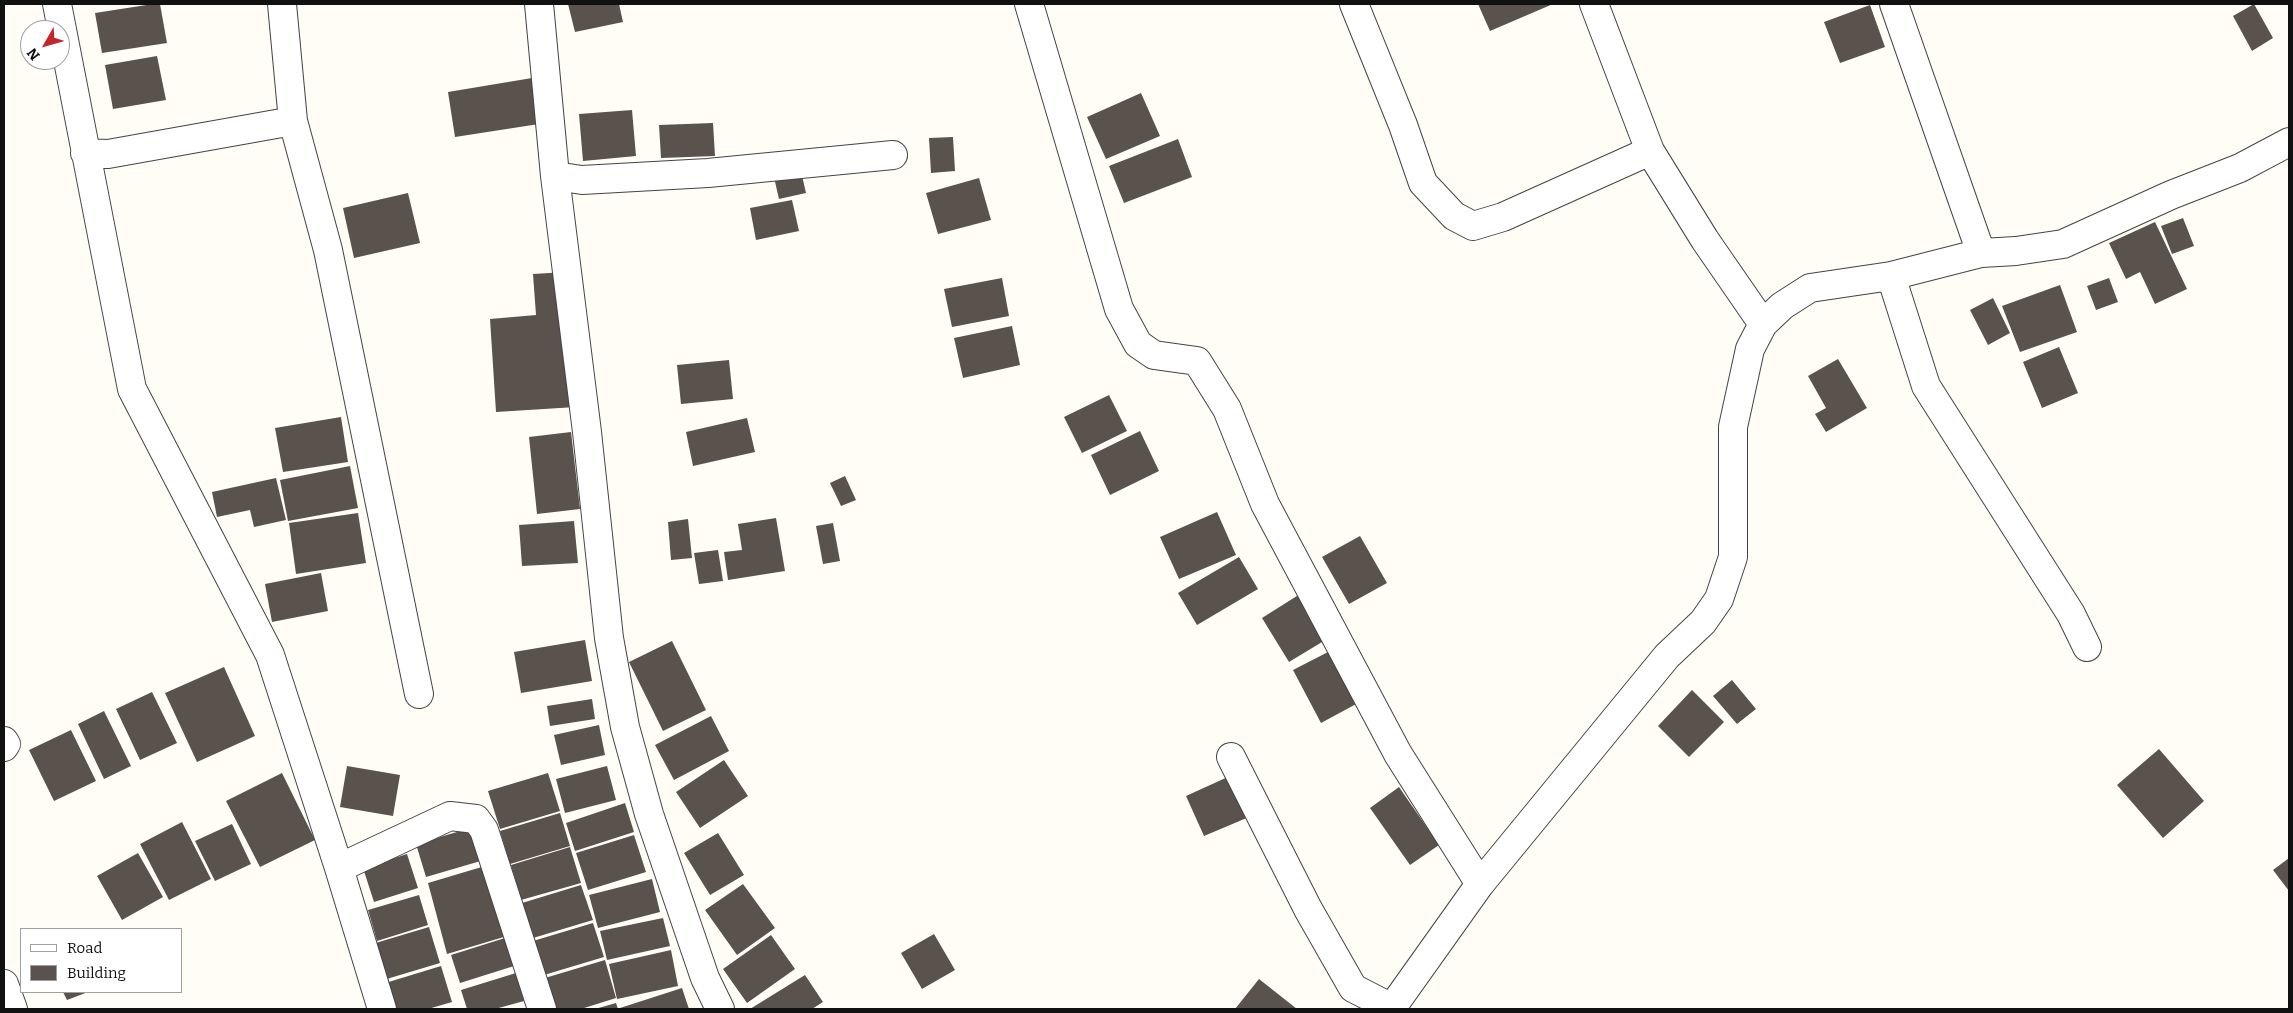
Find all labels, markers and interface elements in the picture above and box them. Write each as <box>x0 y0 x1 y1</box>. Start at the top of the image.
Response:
north arrow <box>20 20 70 70</box>
text: N <box>24 44 44 63</box>
legend <box>20 928 182 993</box>
text: Road <box>67 939 102 957</box>
text: Building <box>67 964 126 982</box>

